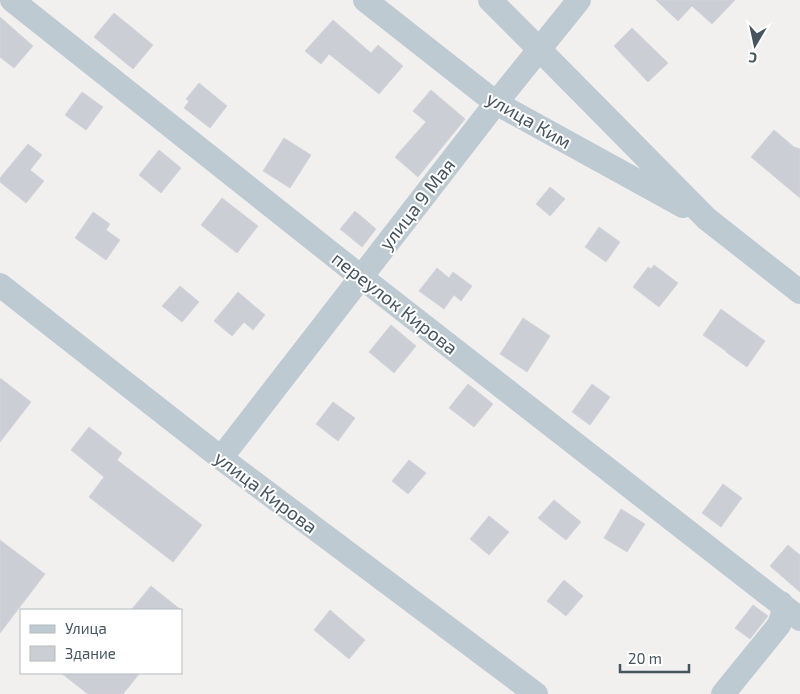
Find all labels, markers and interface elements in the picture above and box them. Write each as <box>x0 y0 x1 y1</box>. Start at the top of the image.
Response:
north arrow <box>730 20 780 70</box>
text: С <box>747 49 758 67</box>
street label: улица Ким <box>482 86 576 154</box>
street label: улица 9 Мая <box>374 153 460 255</box>
street label: переулок Кирова <box>327 246 463 360</box>
street label: улица Кирова <box>210 445 322 539</box>
legend <box>20 609 182 674</box>
text: Улица <box>65 619 107 637</box>
scale bar <box>620 642 689 674</box>
text: Здание <box>65 644 116 662</box>
text: 20 m <box>628 649 662 667</box>

